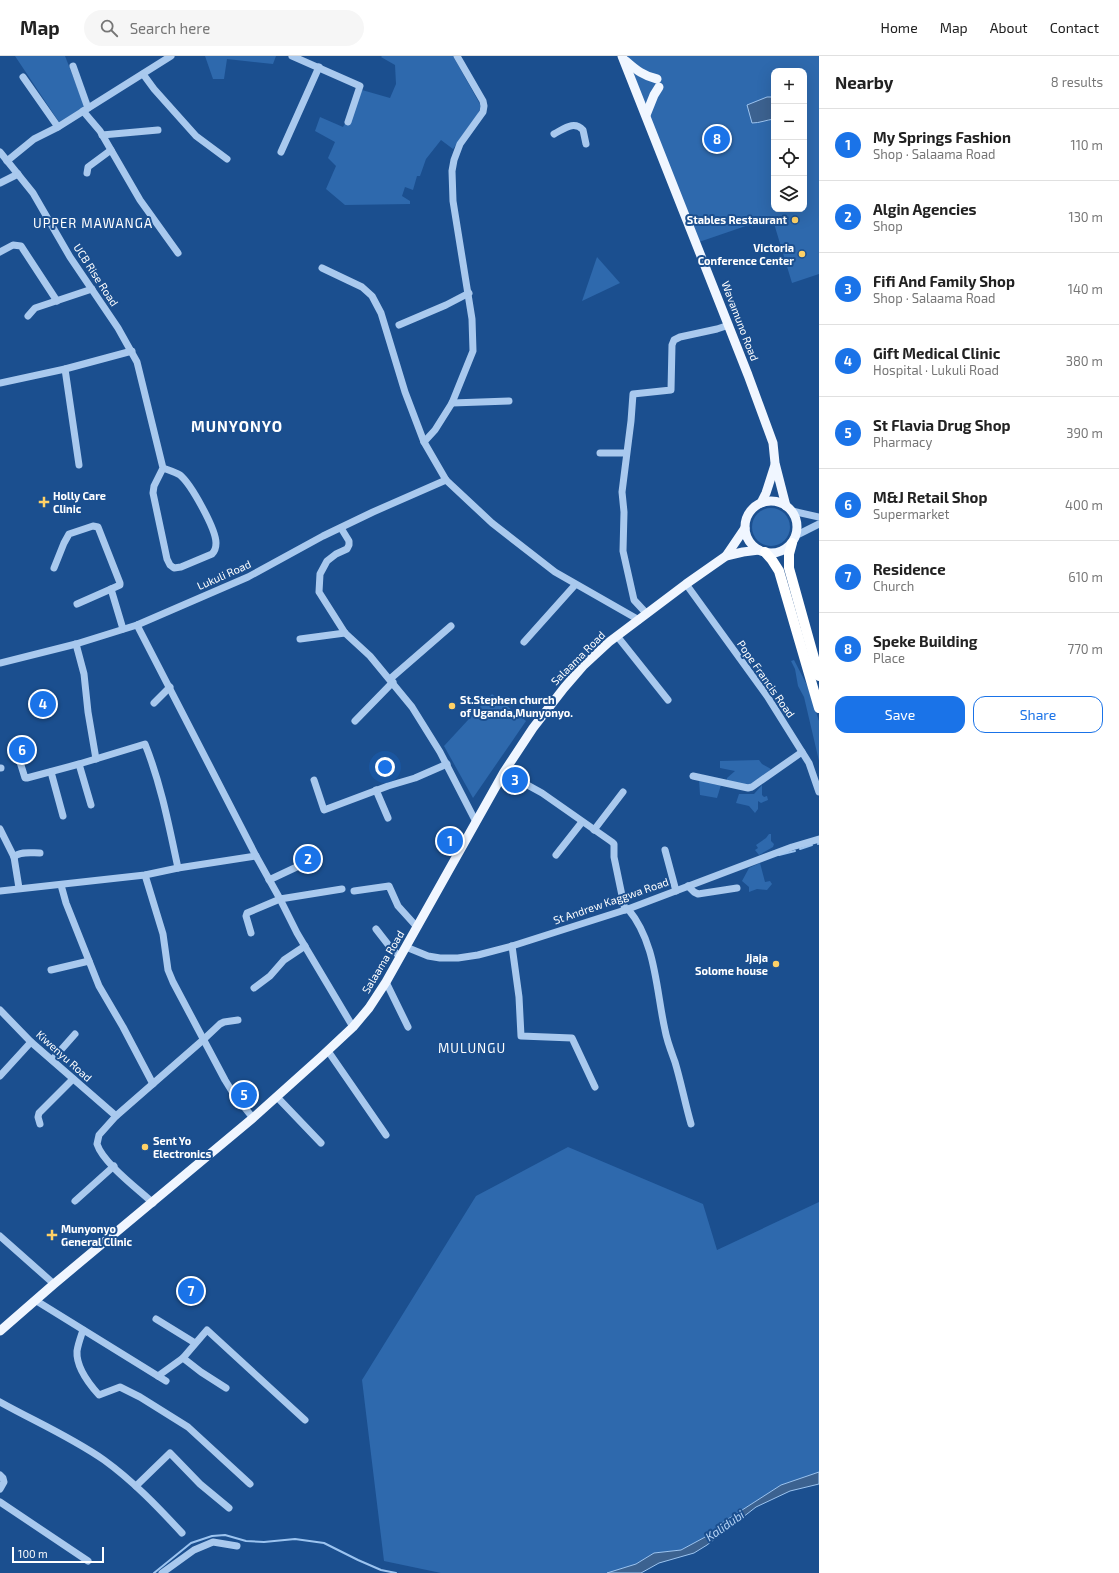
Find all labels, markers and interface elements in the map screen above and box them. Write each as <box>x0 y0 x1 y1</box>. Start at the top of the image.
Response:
search box <box>84 10 364 46</box>
text: Map <box>20 16 60 39</box>
icon: search <box>98 17 120 39</box>
text: Search here <box>130 19 210 37</box>
text: Home <box>881 19 918 36</box>
text: Map <box>940 19 968 36</box>
text: About <box>990 19 1028 36</box>
text: Contact <box>1050 19 1099 36</box>
map controls <box>771 68 807 212</box>
button: + <box>771 68 807 104</box>
text: Nearby <box>835 72 893 92</box>
text: 8 results <box>1051 74 1103 90</box>
button: − <box>771 104 807 140</box>
pin: 8 <box>704 124 730 154</box>
text: My Springs Fashion <box>873 128 1011 146</box>
text: 1 <box>845 137 851 153</box>
text: 110 m <box>1071 137 1103 153</box>
button: locate <box>771 140 807 176</box>
text: Shop · Salaama Road <box>873 146 996 162</box>
button: layers <box>771 176 807 212</box>
text: Algin Agencies <box>873 200 977 218</box>
text: 2 <box>844 209 852 225</box>
text: 130 m <box>1068 209 1103 225</box>
place label: Stables Restaurant <box>687 213 787 226</box>
district label: UPPER MAWANGA <box>33 215 153 231</box>
marker: Stables Restaurant <box>790 215 800 225</box>
text: Shop <box>873 218 903 234</box>
street label: UCB Rise Road <box>71 241 121 308</box>
place label: Victoria Conference Center <box>698 241 794 267</box>
marker: Victoria Conference Center <box>797 249 807 259</box>
text: Fifi And Family Shop <box>873 272 1015 290</box>
street label: Wavamuno Road <box>719 279 762 363</box>
text: 3 <box>844 281 852 297</box>
text: 140 m <box>1068 281 1103 297</box>
text: Shop · Salaama Road <box>873 290 996 306</box>
text: Gift Medical Clinic <box>873 344 1000 362</box>
text: 4 <box>844 353 852 369</box>
text: 380 m <box>1066 353 1103 369</box>
text: Hospital · Lukuli Road <box>873 362 999 378</box>
text: St Flavia Drug Shop <box>873 416 1010 434</box>
district label: MUNYONYO <box>191 417 283 435</box>
text: 5 <box>844 425 852 441</box>
text: 390 m <box>1066 425 1103 441</box>
text: Pharmacy <box>873 434 932 450</box>
text: M&J Retail Shop <box>873 488 987 506</box>
place label: Holly Care Clinic <box>53 489 106 515</box>
marker: Holly Care Clinic <box>38 496 50 508</box>
text: 6 <box>844 497 852 513</box>
text: 400 m <box>1065 497 1103 513</box>
text: Supermarket <box>873 506 950 522</box>
street label: Lukuli Road <box>195 557 253 592</box>
text: Residence <box>873 560 946 578</box>
text: 7 <box>845 569 851 585</box>
text: 610 m <box>1068 569 1103 585</box>
text: Church <box>873 578 914 594</box>
street label: Salaama Road <box>548 628 607 687</box>
text: Speke Building <box>873 632 977 650</box>
street label: Pope Francis Road <box>735 638 798 720</box>
text: 8 <box>844 641 852 657</box>
text: 770 m <box>1068 641 1103 657</box>
text: Place <box>873 650 905 666</box>
pin: 4 <box>30 689 56 719</box>
place label: St.Stephen church of Uganda,Munyonyo. <box>460 693 573 720</box>
button: Save <box>835 696 965 733</box>
button: Share <box>973 696 1103 733</box>
marker: St.Stephen church of Uganda,Munyonyo. <box>447 701 457 711</box>
pin: 6 <box>9 735 35 765</box>
your location <box>375 757 395 777</box>
pin: 3 <box>502 765 528 795</box>
pin: 1 <box>437 826 463 856</box>
pin: 2 <box>295 844 321 874</box>
street label: St Andrew Kaggwa Road <box>551 875 670 926</box>
street label: Salaama Road <box>359 928 406 996</box>
place label: Jjaja Solome house <box>695 951 768 977</box>
marker: Jjaja Solome house <box>771 959 781 969</box>
street label: Kiwenyu Road <box>34 1027 95 1084</box>
district label: MULUNGU <box>438 1040 506 1056</box>
pin: 5 <box>231 1080 257 1110</box>
place label: Sent Yo Electronics <box>153 1134 212 1160</box>
marker: Sent Yo Electronics <box>140 1142 150 1152</box>
place label: Munyonyo General Clinic <box>61 1222 133 1248</box>
marker: Munyonyo General Clinic <box>46 1229 58 1241</box>
pin: 7 <box>178 1276 204 1306</box>
water label: Kalidubi <box>702 1507 746 1543</box>
scale bar <box>12 1545 104 1564</box>
text: 100 m <box>18 1547 48 1560</box>

